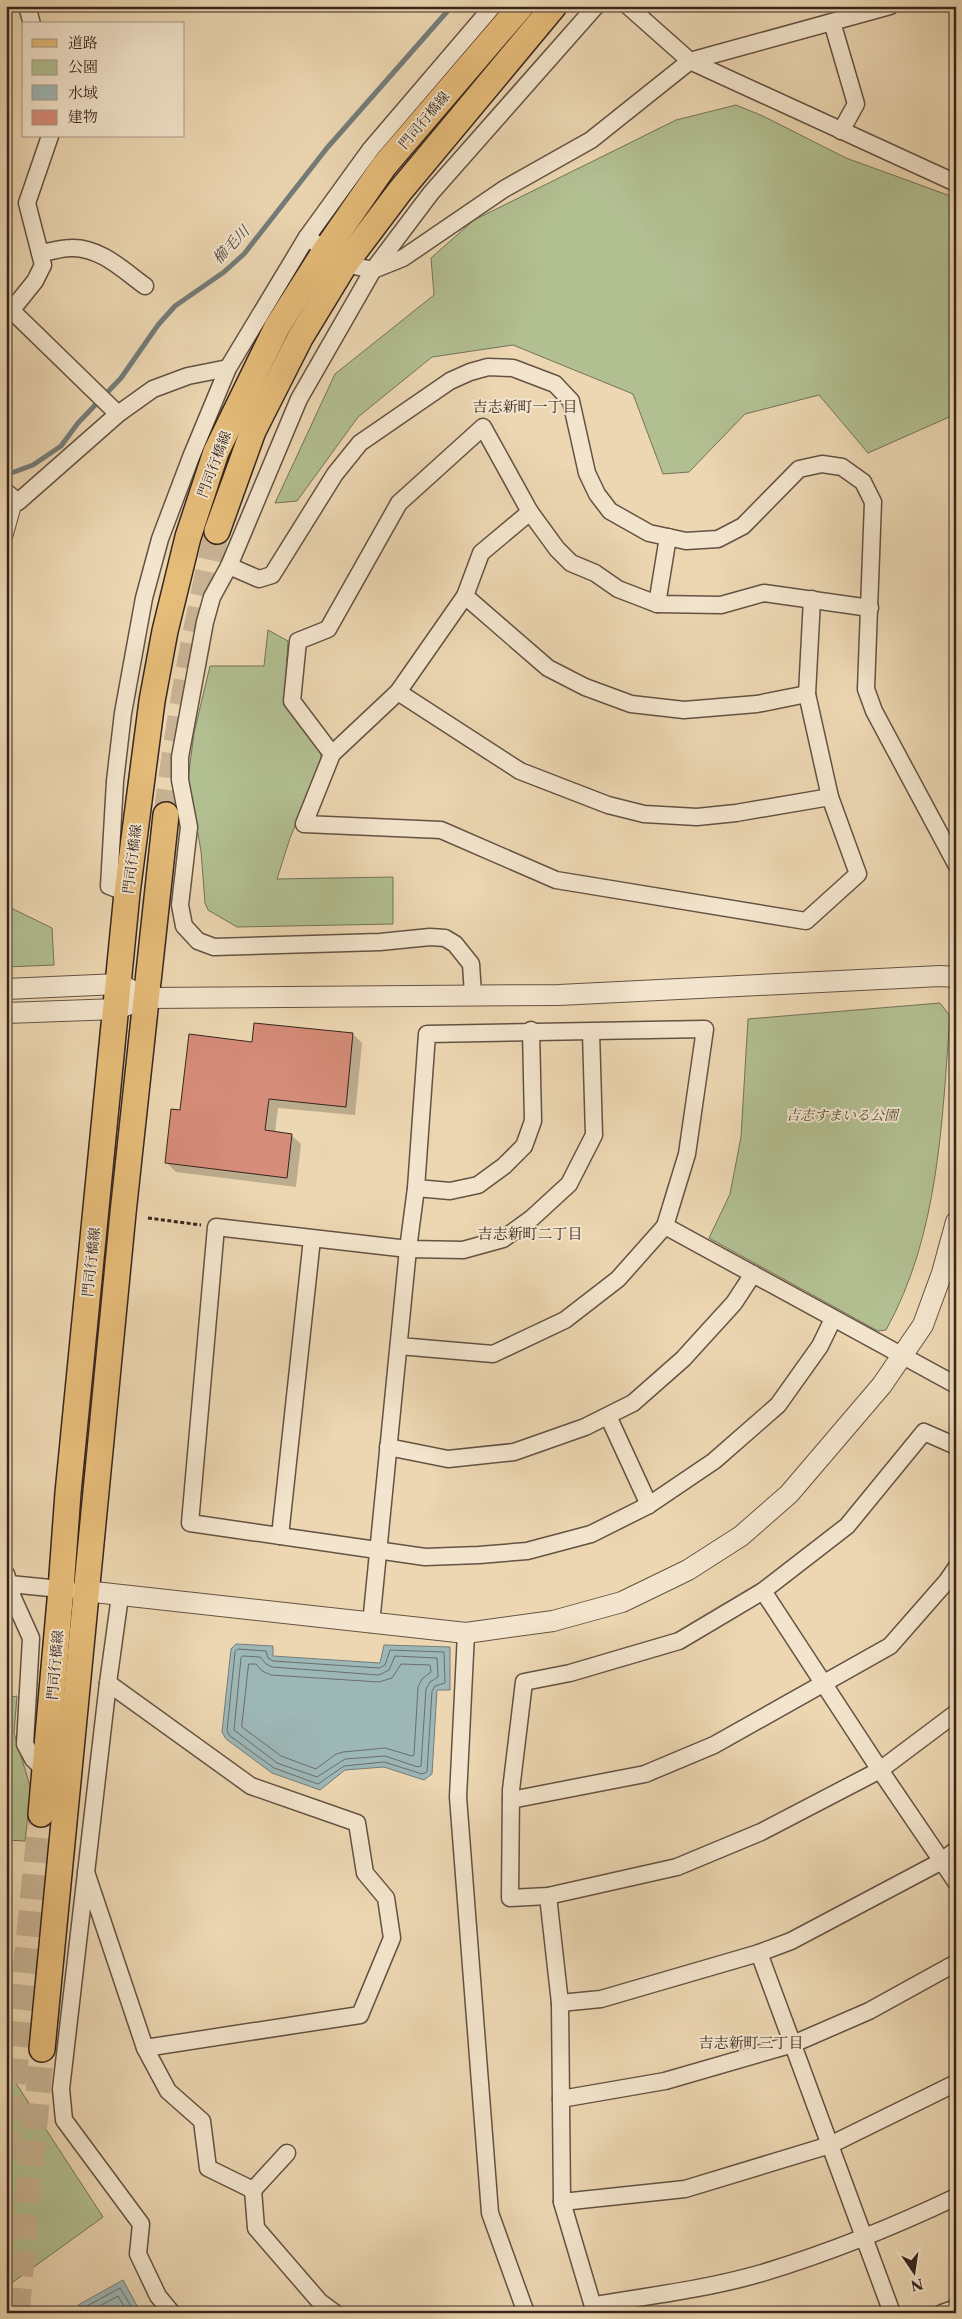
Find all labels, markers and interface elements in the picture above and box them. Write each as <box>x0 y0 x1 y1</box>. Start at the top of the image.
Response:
legend <box>22 22 185 138</box>
text: 道路 <box>68 33 98 52</box>
text: 公園 <box>68 57 98 76</box>
text: 水域 <box>68 83 98 102</box>
street label: 門司行橋線 <box>395 87 453 153</box>
text: 建物 <box>68 107 98 126</box>
water label: 櫛毛川 <box>208 220 254 267</box>
district label: 吉志新町一丁目 <box>472 397 578 416</box>
street label: 門司行橋線 <box>193 428 235 500</box>
street label: 門司行橋線 <box>119 823 145 895</box>
park label: 吉志すまいる公園 <box>786 1106 900 1124</box>
district label: 吉志新町二丁目 <box>477 1224 583 1243</box>
street label: 門司行橋線 <box>78 1226 104 1298</box>
street label: 門司行橋線 <box>43 1629 67 1701</box>
district label: 吉志新町三丁目 <box>698 2033 804 2052</box>
north arrow <box>890 2246 940 2296</box>
text: N <box>909 2275 925 2295</box>

